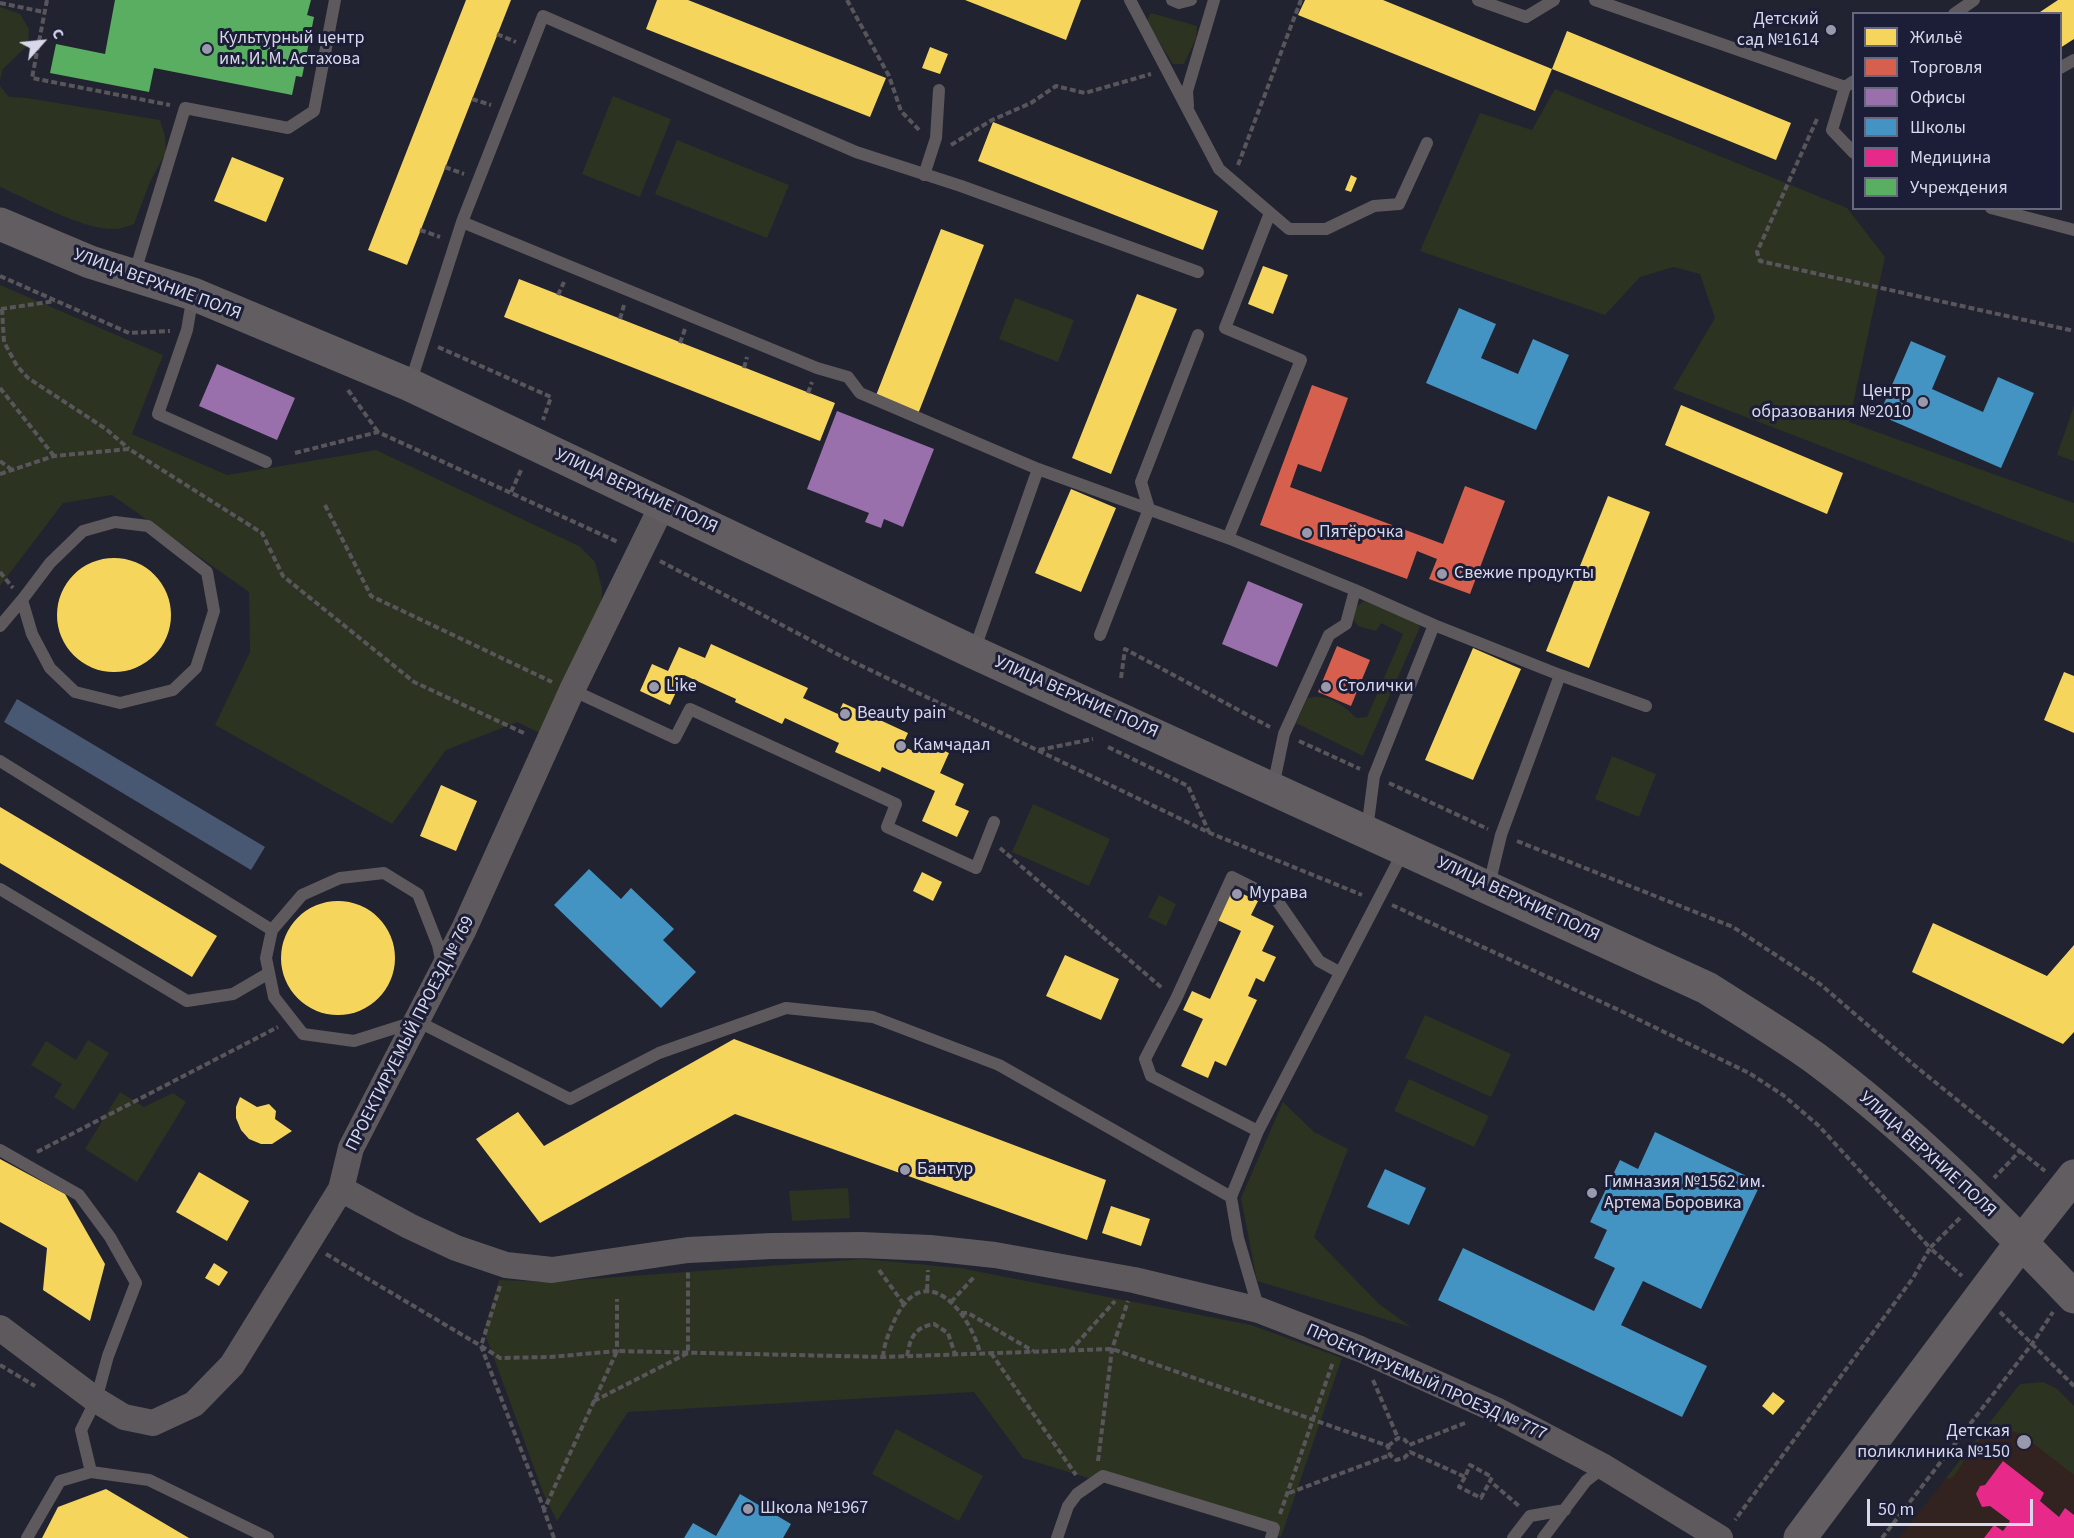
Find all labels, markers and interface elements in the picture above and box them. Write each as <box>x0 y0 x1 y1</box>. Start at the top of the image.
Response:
place label: Детский сад №1614 <box>1737 9 1819 52</box>
north arrow <box>12 12 72 72</box>
legend <box>1852 12 2062 210</box>
marker: Детский сад №1614 <box>1824 23 1838 37</box>
text: С <box>46 25 70 43</box>
text: Жильё <box>1910 25 1962 50</box>
place label: Культурный центр им. И. М. Астахова <box>219 28 365 70</box>
marker: Культурный центр им. И. М. Астахова <box>200 42 214 56</box>
text: Торговля <box>1910 55 1983 80</box>
text: Офисы <box>1910 85 1966 110</box>
text: Школы <box>1910 115 1966 140</box>
text: Медицина <box>1910 145 1991 170</box>
text: Учреждения <box>1910 175 2008 200</box>
street label: УЛИЦА ВЕРХНИЕ ПОЛЯ <box>70 245 244 325</box>
place label: Центр образования №2010 <box>1751 381 1911 424</box>
marker: Центр образования №2010 <box>1916 395 1930 409</box>
street label: УЛИЦА ВЕРХНИЕ ПОЛЯ <box>551 445 721 539</box>
place label: Пятёрочка <box>1319 522 1404 544</box>
marker: Пятёрочка <box>1300 526 1314 540</box>
place label: Свежие продукты <box>1454 563 1594 585</box>
marker: Свежие продукты <box>1435 567 1449 581</box>
street label: УЛИЦА ВЕРХНИЕ ПОЛЯ <box>991 652 1161 744</box>
place label: Like <box>666 676 697 698</box>
place label: Столички <box>1338 676 1414 698</box>
marker: Like <box>647 680 661 694</box>
marker: Столички <box>1319 680 1333 694</box>
place label: Beauty pain <box>857 703 946 725</box>
marker: Beauty pain <box>838 707 852 721</box>
place label: Камчадал <box>913 735 990 757</box>
marker: Камчадал <box>894 739 908 753</box>
street label: УЛИЦА ВЕРХНИЕ ПОЛЯ <box>1433 853 1603 947</box>
place label: Мурава <box>1249 883 1308 905</box>
marker: Мурава <box>1230 887 1244 901</box>
street label: ПРОЕКТИРУЕМЫЙ ПРОЕЗД № 769 <box>342 913 480 1155</box>
street label: УЛИЦА ВЕРХНИЕ ПОЛЯ <box>1854 1088 2000 1222</box>
place label: Бантур <box>917 1159 973 1181</box>
marker: Бантур <box>898 1163 912 1177</box>
place label: Гимназия №1562 им. Артема Боровика <box>1604 1172 1765 1214</box>
marker: Гимназия №1562 им. Артема Боровика <box>1585 1186 1599 1200</box>
street label: ПРОЕКТИРУЕМЫЙ ПРОЕЗД № 777 <box>1302 1320 1550 1446</box>
place label: Детская поликлиника №150 <box>1857 1421 2010 1464</box>
marker: Детская поликлиника №150 <box>2015 1433 2033 1451</box>
scale bar <box>1870 1487 2036 1525</box>
text: 50 m <box>1878 1497 1914 1522</box>
place label: Школа №1967 <box>760 1498 868 1520</box>
marker: Школа №1967 <box>741 1502 755 1516</box>

